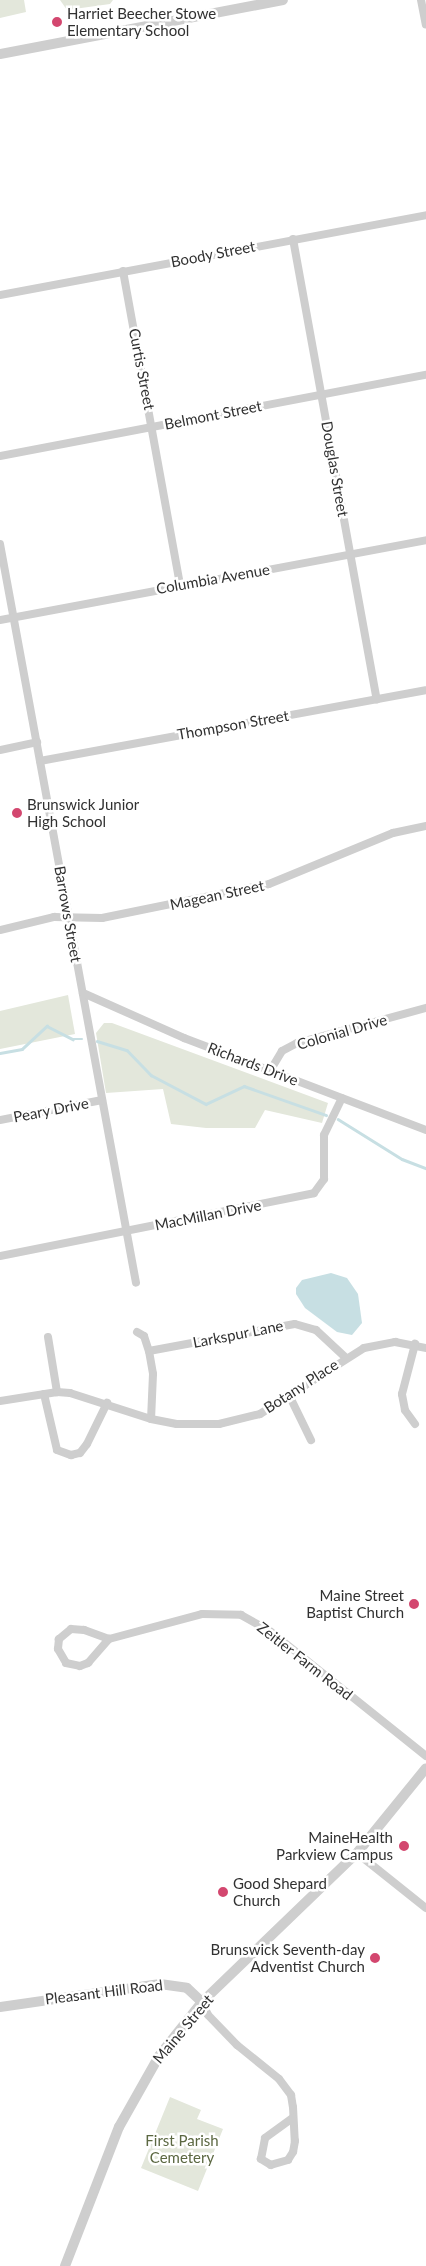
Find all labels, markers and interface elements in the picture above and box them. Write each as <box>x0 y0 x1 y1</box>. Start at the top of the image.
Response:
place label: Harriet Beecher Stowe Elementary School <box>67 4 217 39</box>
marker: Harriet Beecher Stowe Elementary School <box>51 16 63 28</box>
street label: Boody Street <box>169 237 257 271</box>
street label: Curtis Street <box>125 327 159 411</box>
street label: Belmont Street <box>163 397 263 433</box>
street label: Douglas Street <box>318 420 352 518</box>
street label: Columbia Avenue <box>155 560 271 598</box>
street label: Thompson Street <box>176 706 290 744</box>
place label: Brunswick Junior High School <box>27 795 140 830</box>
marker: Brunswick Junior High School <box>11 807 23 819</box>
street label: Barrows Street <box>51 864 85 964</box>
street label: Magean Street <box>168 876 266 914</box>
street label: Colonial Drive <box>295 1011 389 1053</box>
street label: Richards Drive <box>205 1038 301 1090</box>
street label: Peary Drive <box>12 1094 90 1126</box>
street label: MacMillan Drive <box>153 1196 263 1234</box>
street label: Larkspur Lane <box>191 1316 285 1352</box>
street label: Botany Place <box>260 1355 342 1417</box>
place label: Maine Street Baptist Church <box>306 1586 404 1621</box>
marker: Maine Street Baptist Church <box>408 1598 420 1610</box>
street label: Zeitler Farm Road <box>254 1618 356 1704</box>
place label: MaineHealth Parkview Campus <box>276 1828 393 1863</box>
marker: MaineHealth Parkview Campus <box>397 1839 411 1853</box>
place label: Good Shepard Church <box>233 1874 327 1909</box>
marker: Good Shepard Church <box>217 1886 229 1898</box>
place label: Brunswick Seventh-day Adventist Church <box>210 1940 365 1975</box>
marker: Brunswick Seventh-day Adventist Church <box>369 1952 381 1964</box>
street label: Pleasant Hill Road <box>44 1976 164 2008</box>
street label: Maine Street <box>149 1991 217 2067</box>
park label: First Parish Cemetery <box>145 2131 219 2166</box>

